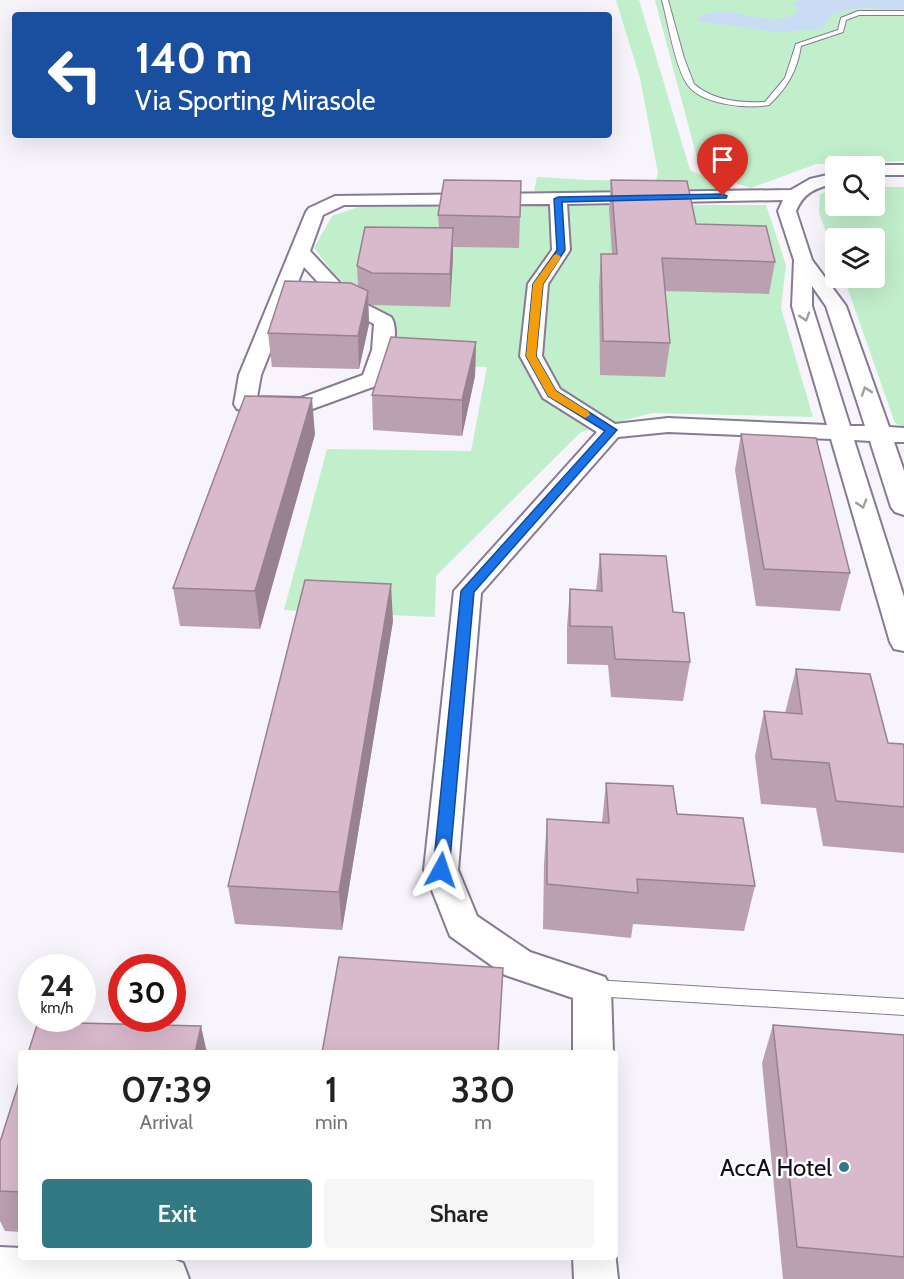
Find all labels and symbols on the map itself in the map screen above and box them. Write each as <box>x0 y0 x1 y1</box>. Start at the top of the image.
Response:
pin <box>697 134 748 196</box>
one-way arrow <box>798 311 811 322</box>
one-way arrow <box>860 386 873 397</box>
one-way arrow <box>855 498 867 509</box>
position arrow <box>409 838 473 902</box>
speed limit sign: 30 <box>108 954 186 1032</box>
place label: AccA Hotel <box>720 1153 832 1182</box>
marker: AccA Hotel <box>837 1160 851 1174</box>

